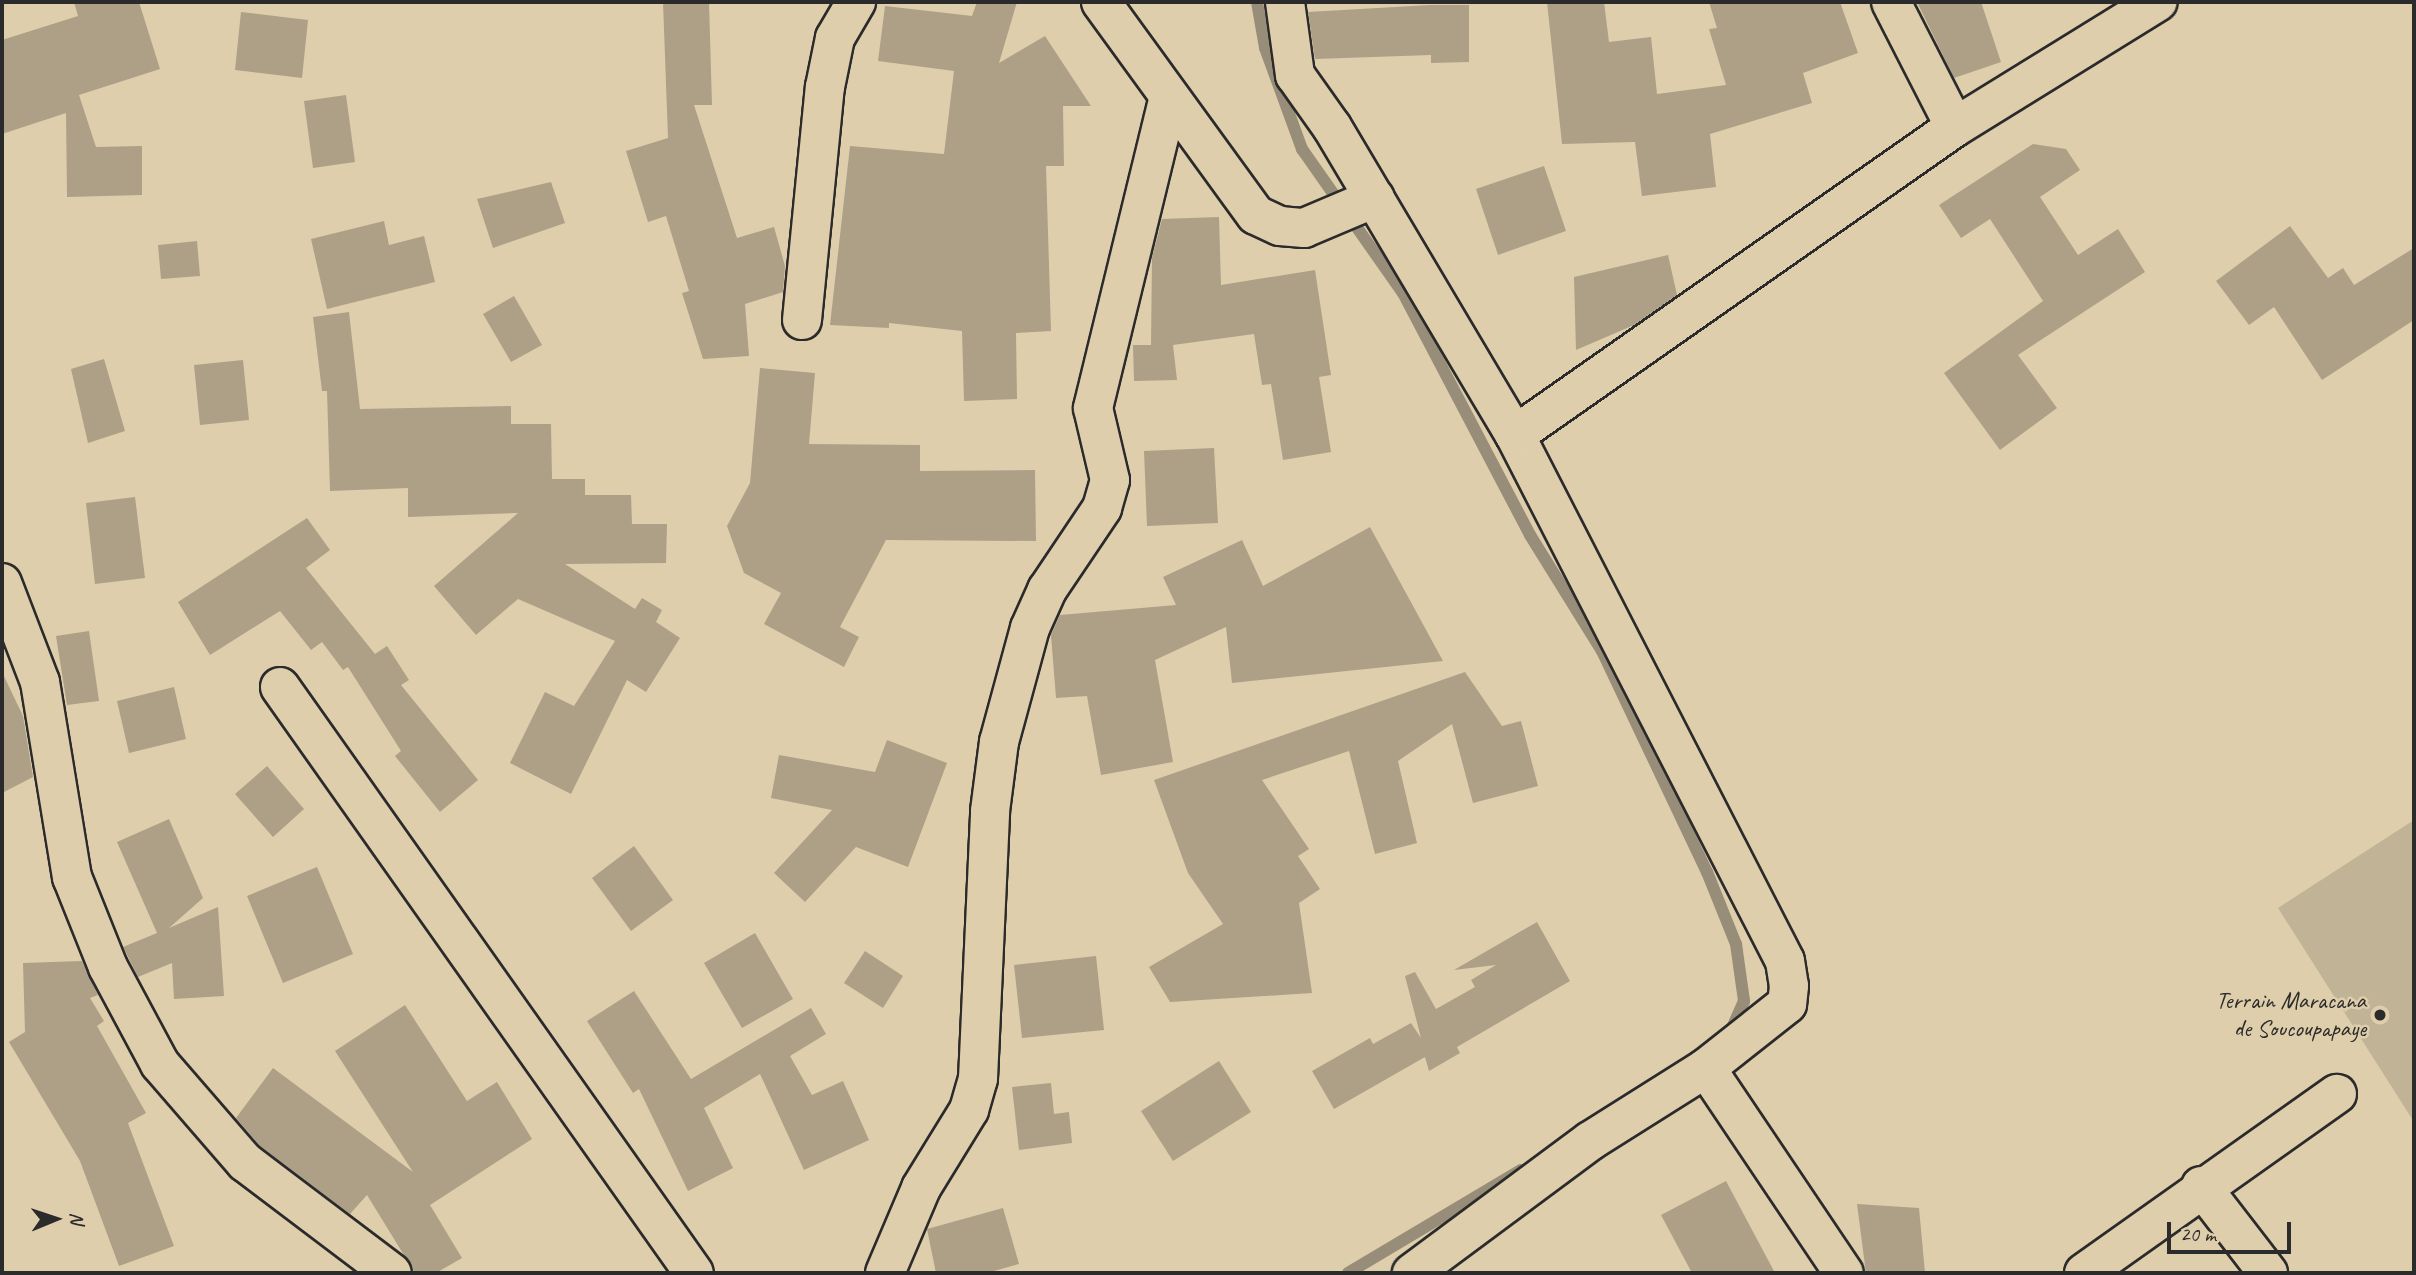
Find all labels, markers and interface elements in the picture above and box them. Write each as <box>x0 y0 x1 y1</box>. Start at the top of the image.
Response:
place label: Terrain Maracana de Soucoupapaye <box>2216 987 2366 1043</box>
marker: Terrain Maracana de Soucoupapaye <box>2372 1007 2388 1023</box>
north arrow <box>21 1184 91 1254</box>
scale bar <box>2171 1208 2295 1252</box>
text: N <box>65 1212 89 1225</box>
text: 20 m <box>2180 1221 2216 1247</box>

